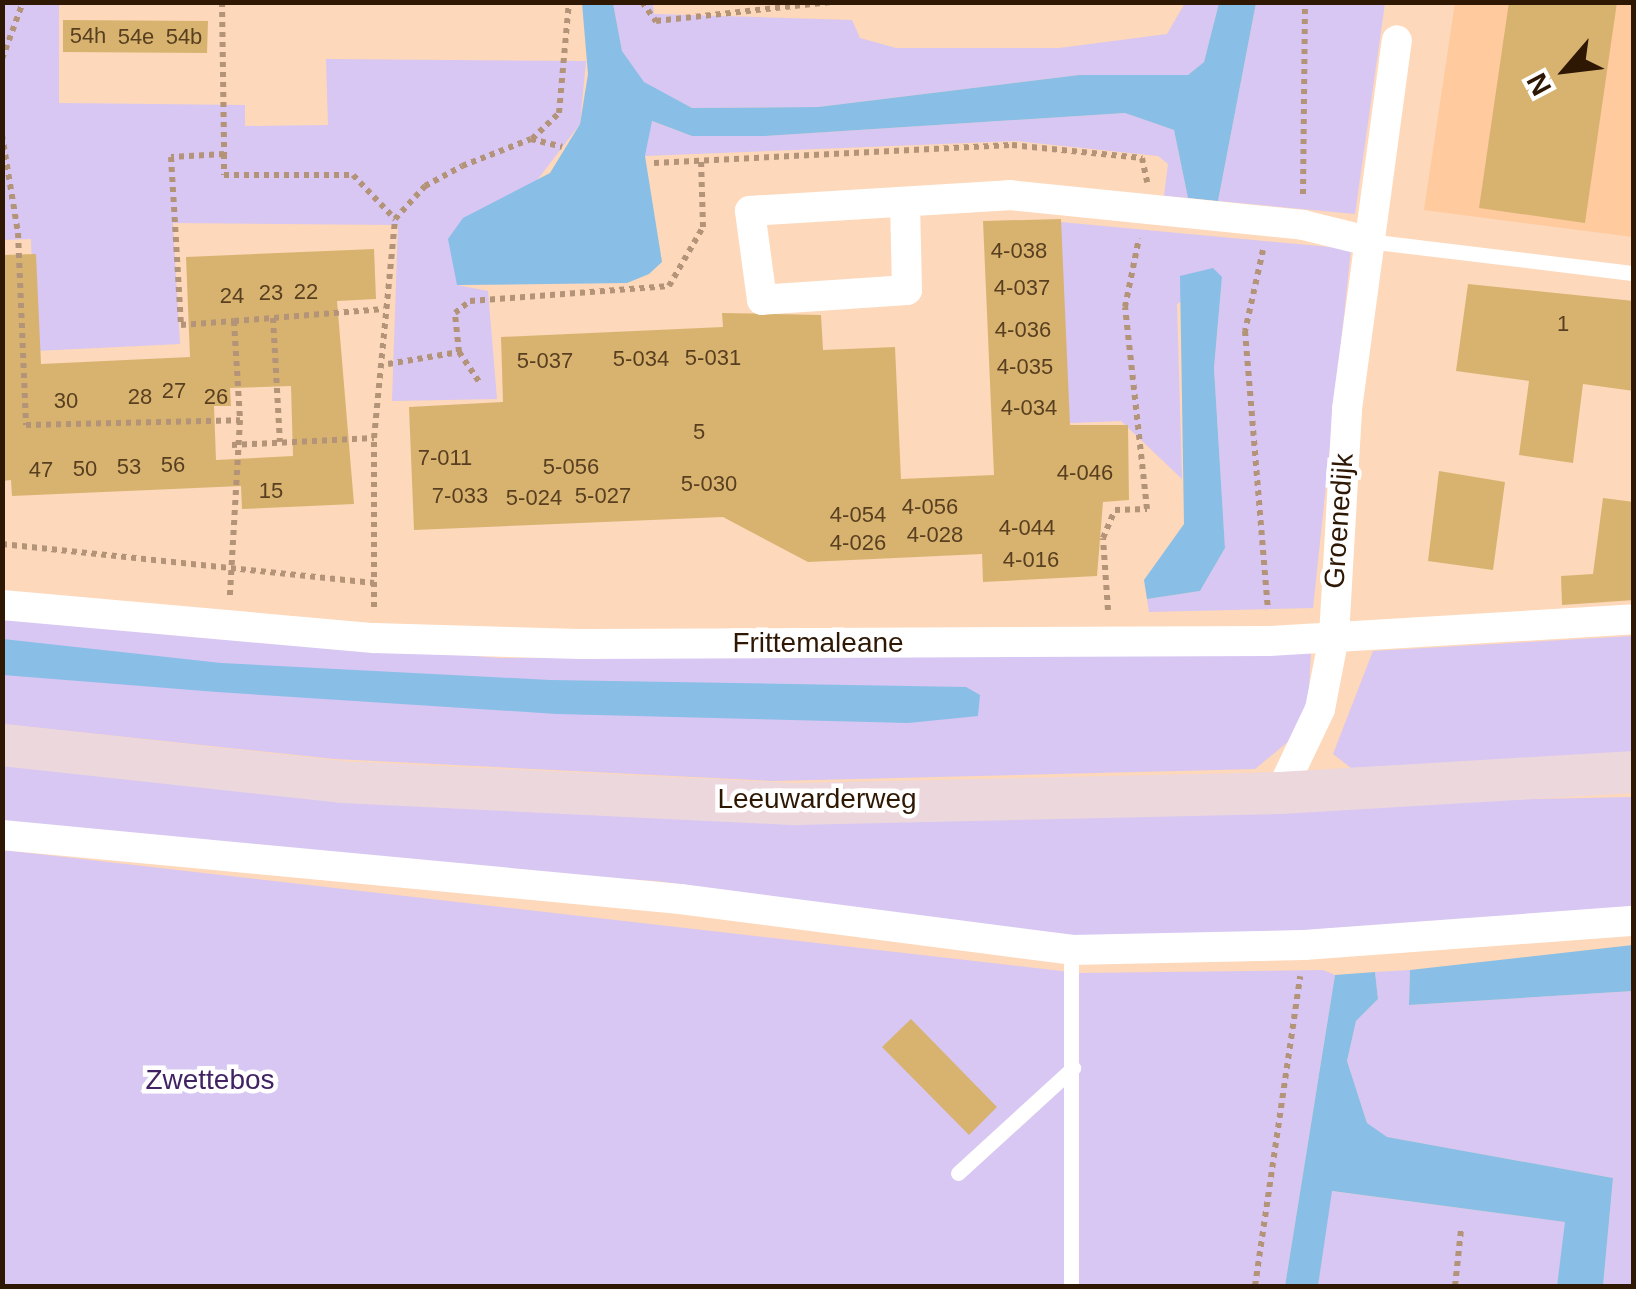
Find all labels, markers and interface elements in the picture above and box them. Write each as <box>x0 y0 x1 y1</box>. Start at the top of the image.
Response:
north arrow <box>1516 20 1616 120</box>
house number: 54h <box>70 23 106 49</box>
house number: 54e <box>118 24 154 50</box>
house number: 54b <box>166 24 202 50</box>
text: N <box>1521 68 1558 101</box>
house number: 4-038 <box>991 238 1047 264</box>
house number: 4-037 <box>994 275 1050 301</box>
house number: 22 <box>294 279 318 305</box>
house number: 23 <box>259 280 283 306</box>
house number: 24 <box>220 283 244 309</box>
house number: 1 <box>1557 311 1569 337</box>
house number: 4-036 <box>995 317 1051 343</box>
house number: 5-031 <box>685 345 741 371</box>
house number: 5-034 <box>613 346 669 372</box>
house number: 5-037 <box>517 348 573 374</box>
house number: 4-035 <box>997 354 1053 380</box>
house number: 27 <box>162 378 186 404</box>
house number: 28 <box>128 384 152 410</box>
house number: 26 <box>204 384 228 410</box>
house number: 30 <box>54 388 78 414</box>
house number: 4-034 <box>1001 395 1057 421</box>
house number: 5 <box>693 419 705 445</box>
house number: 7-011 <box>418 445 472 471</box>
house number: 56 <box>161 452 185 478</box>
street label: Groenedijk <box>1318 452 1360 590</box>
house number: 53 <box>117 454 141 480</box>
house number: 5-056 <box>543 454 599 480</box>
house number: 50 <box>73 456 97 482</box>
house number: 47 <box>29 457 53 483</box>
house number: 4-046 <box>1057 460 1113 486</box>
house number: 5-030 <box>681 471 737 497</box>
house number: 15 <box>259 478 283 504</box>
house number: 7-033 <box>432 483 488 509</box>
house number: 5-027 <box>575 483 631 509</box>
house number: 5-024 <box>506 485 562 511</box>
house number: 4-056 <box>902 494 958 520</box>
house number: 4-054 <box>830 502 886 528</box>
house number: 4-044 <box>999 515 1055 541</box>
house number: 4-028 <box>907 522 963 548</box>
house number: 4-026 <box>830 530 886 556</box>
house number: 4-016 <box>1003 547 1059 573</box>
street label: Frittemaleane <box>732 626 904 660</box>
street label: Leeuwarderweg <box>717 782 917 816</box>
park label: Zwettebos <box>145 1063 275 1097</box>

